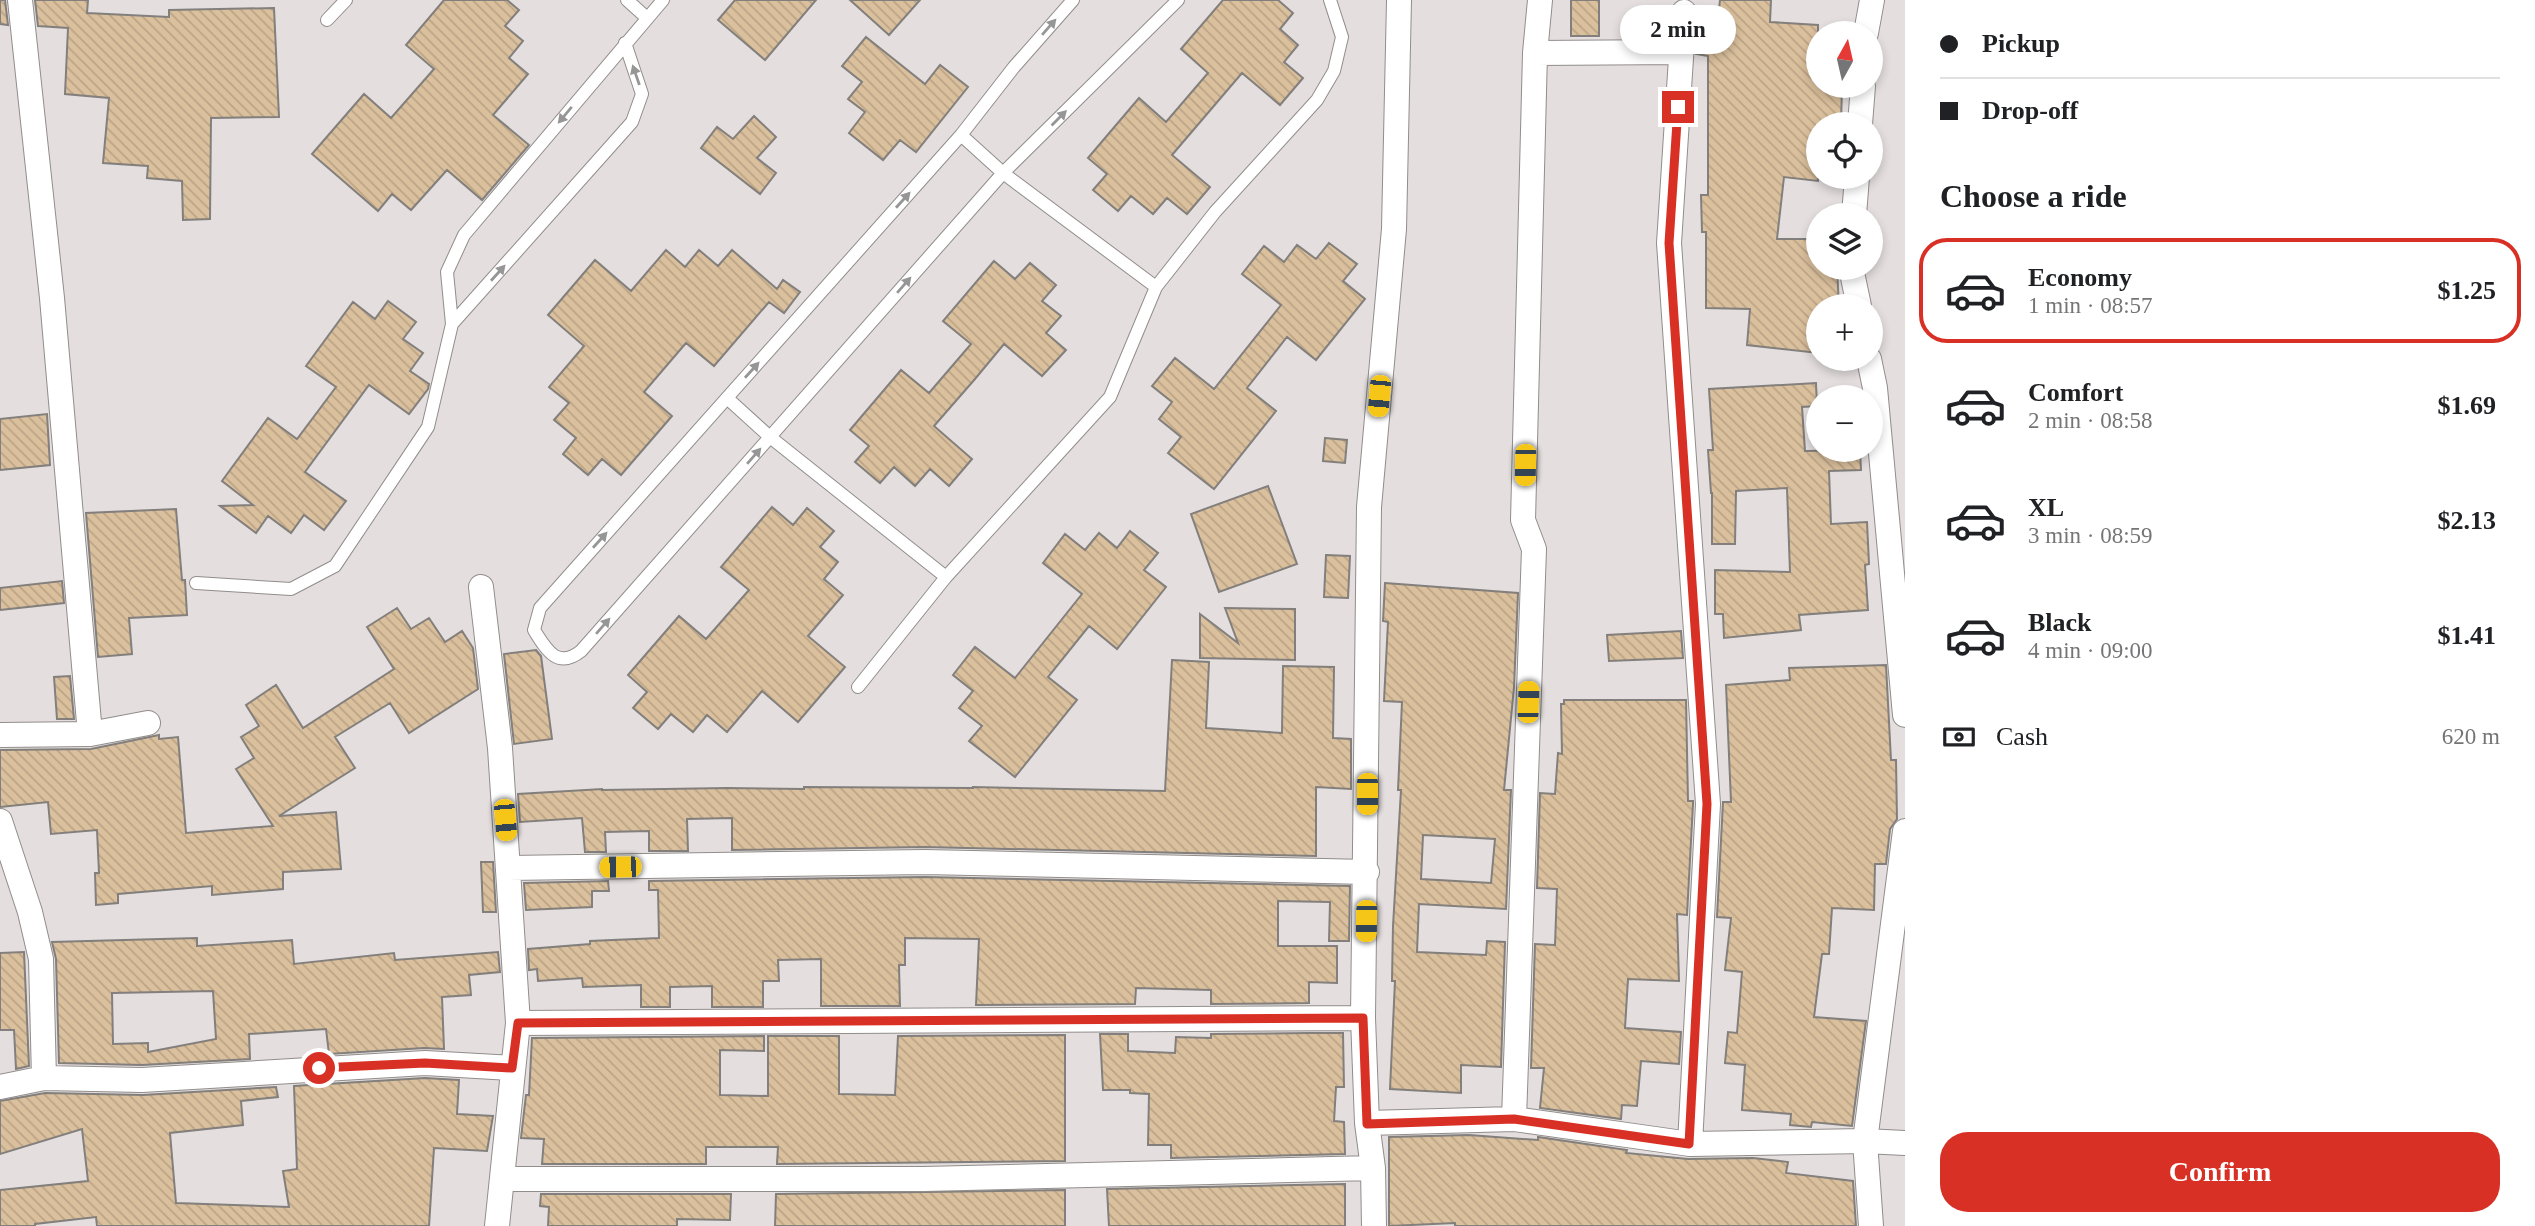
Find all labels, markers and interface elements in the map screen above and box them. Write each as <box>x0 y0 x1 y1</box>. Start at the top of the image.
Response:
callout: 2 min <box>1620 6 1736 55</box>
text: 2 min <box>1650 17 1706 42</box>
one-way arrow <box>1041 18 1057 35</box>
north arrow <box>1806 21 1883 98</box>
map controls <box>1806 21 1883 462</box>
text: Pickup <box>1982 29 2060 58</box>
one-way arrow <box>630 65 641 86</box>
route end <box>1662 91 1694 123</box>
text: Drop-off <box>1982 96 2078 125</box>
one-way arrow <box>558 106 573 123</box>
one-way arrow <box>1050 110 1066 127</box>
button: locate <box>1806 112 1883 189</box>
text: Choose a ride <box>1940 178 2127 214</box>
one-way arrow <box>895 191 911 209</box>
button: layers <box>1806 203 1883 280</box>
icon: car <box>1944 259 2007 322</box>
text: Economy <box>2028 263 2132 292</box>
one-way arrow <box>489 265 505 282</box>
one-way arrow <box>896 276 912 294</box>
text: $1.25 <box>2438 276 2496 305</box>
text: 1 min · 08:57 <box>2028 293 2153 318</box>
button: + <box>1806 294 1883 371</box>
one-way arrow <box>743 362 759 379</box>
car <box>1367 374 1392 418</box>
icon: car <box>1944 374 2007 437</box>
text: Comfort <box>2028 378 2123 407</box>
button: − <box>1806 385 1883 462</box>
text: $1.69 <box>2438 391 2496 420</box>
text: 2 min · 08:58 <box>2028 408 2153 433</box>
car <box>1515 444 1536 486</box>
one-way arrow <box>746 447 761 464</box>
icon: car <box>1944 489 2007 552</box>
text: XL <box>2028 493 2064 522</box>
text: $2.13 <box>2438 506 2496 535</box>
text: 3 min · 08:59 <box>2028 523 2153 548</box>
one-way arrow <box>592 532 608 549</box>
icon: car <box>1944 604 2007 667</box>
text: Black <box>2028 608 2092 637</box>
one-way arrow <box>595 617 611 635</box>
text: $1.41 <box>2438 621 2496 650</box>
text: 4 min · 09:00 <box>2028 638 2153 663</box>
car <box>1517 681 1540 723</box>
icon: cash <box>1940 718 1978 756</box>
text: Cash <box>1996 722 2048 751</box>
text: 620 m <box>2442 724 2500 749</box>
car <box>1357 773 1378 815</box>
car <box>493 798 518 842</box>
car <box>599 856 642 878</box>
car <box>1356 900 1377 942</box>
route start <box>303 1052 335 1084</box>
button: Confirm <box>1940 1132 2500 1212</box>

